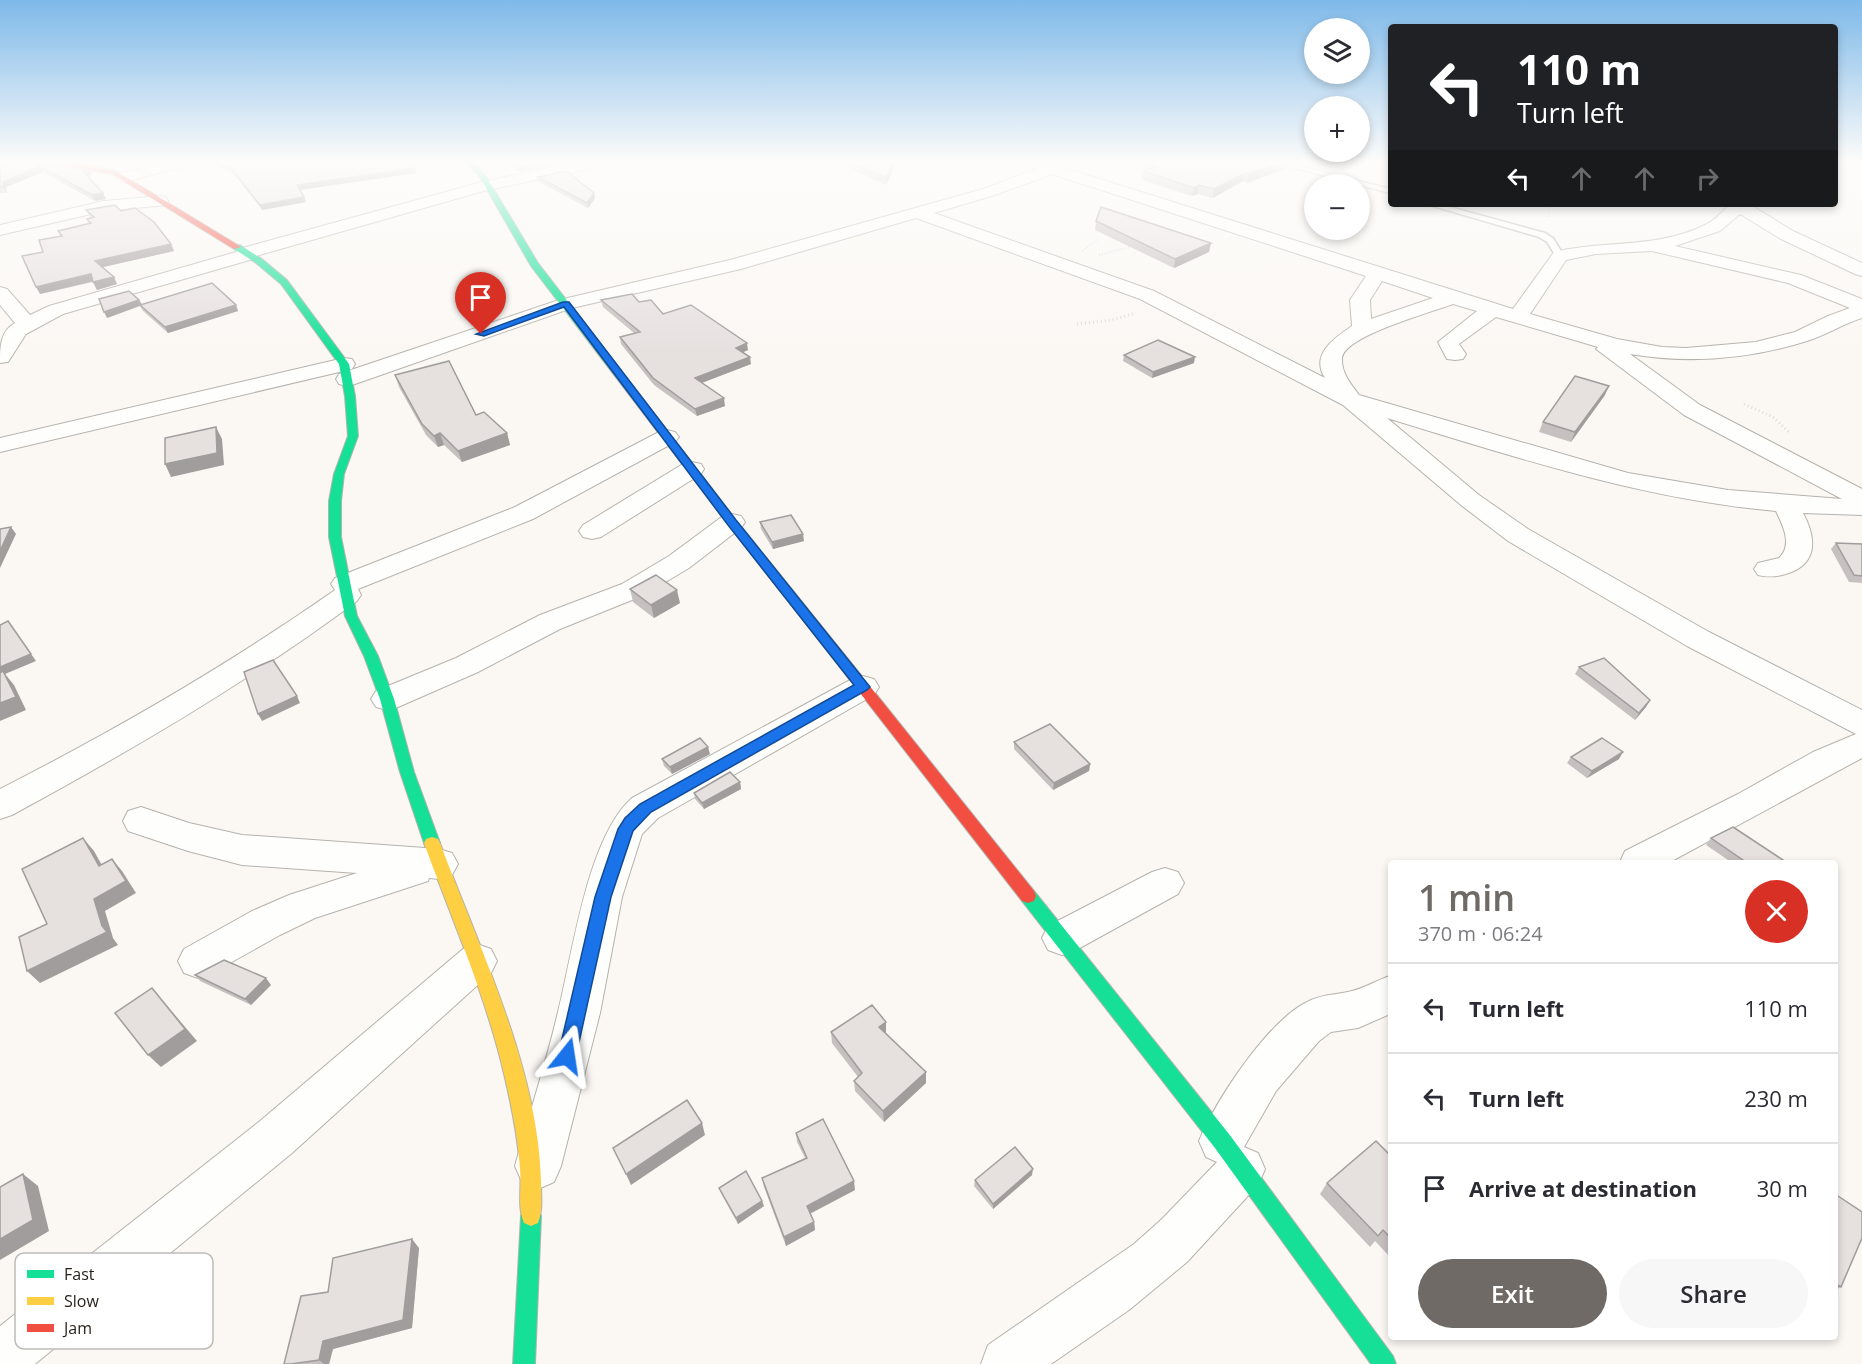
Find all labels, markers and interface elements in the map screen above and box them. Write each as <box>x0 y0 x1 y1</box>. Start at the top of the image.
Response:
map controls <box>1304 18 1370 240</box>
button: layers <box>1304 18 1370 84</box>
text: 110 m <box>1517 40 1641 97</box>
icon: left <box>1418 48 1496 126</box>
text: Turn left <box>1517 94 1624 131</box>
button: + <box>1304 96 1370 162</box>
icon: left <box>1502 162 1535 195</box>
icon: ahead <box>1565 162 1598 195</box>
icon: ahead <box>1628 162 1661 195</box>
icon: right <box>1691 162 1724 195</box>
button: − <box>1304 174 1370 240</box>
pin <box>455 272 506 334</box>
icon: arrive <box>464 281 497 314</box>
text: 1 min <box>1418 873 1515 922</box>
button: close <box>1745 880 1808 943</box>
text: 370 m · 06:24 <box>1418 920 1543 947</box>
icon: left <box>1418 992 1451 1025</box>
text: Turn left <box>1469 993 1564 1023</box>
text: 110 m <box>1744 993 1808 1023</box>
position arrow <box>535 1024 599 1088</box>
icon: left <box>1418 1082 1451 1115</box>
text: Turn left <box>1469 1083 1564 1113</box>
text: 230 m <box>1744 1083 1808 1113</box>
icon: arrive <box>1418 1172 1451 1205</box>
text: Arrive at destination <box>1469 1173 1697 1203</box>
text: 30 m <box>1757 1173 1808 1203</box>
legend <box>15 1253 213 1349</box>
button: Exit <box>1418 1259 1607 1328</box>
button: Share <box>1619 1259 1808 1328</box>
text: Fast <box>64 1263 95 1285</box>
text: Slow <box>64 1290 99 1312</box>
text: Jam <box>62 1317 92 1339</box>

